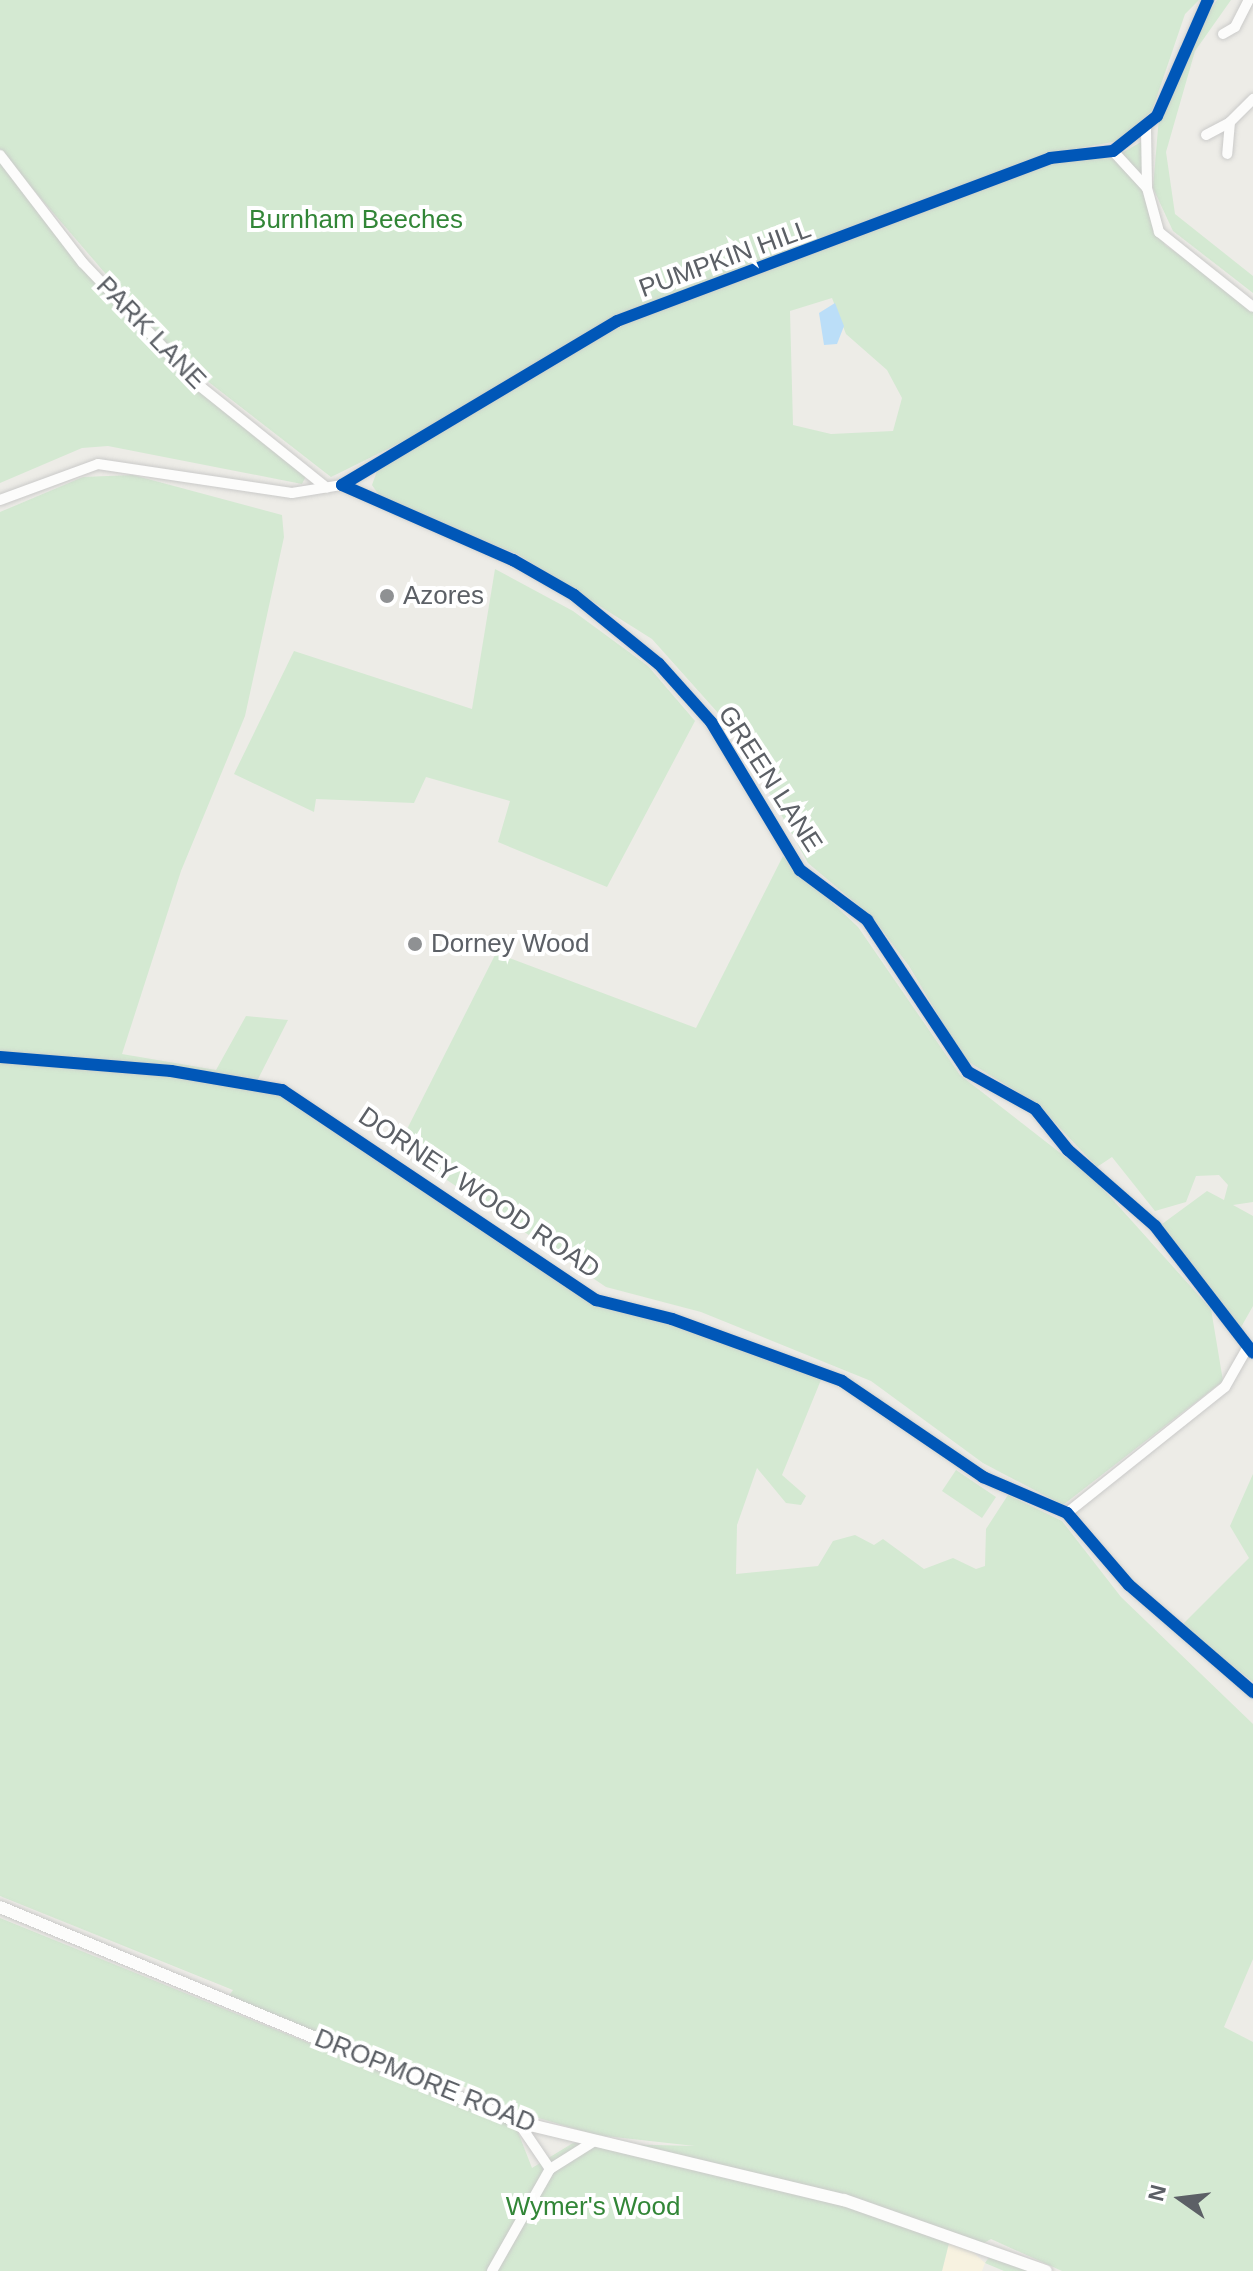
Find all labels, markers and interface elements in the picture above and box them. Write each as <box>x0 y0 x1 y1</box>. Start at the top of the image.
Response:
park label: Burnham Beeches <box>249 204 463 236</box>
street label: PUMPKIN HILL <box>635 213 815 305</box>
street label: PARK LANE <box>90 270 212 396</box>
place label: Azores <box>403 580 484 612</box>
marker: Azores <box>378 587 396 605</box>
street label: GREEN LANE <box>711 700 829 858</box>
place label: Dorney Wood <box>431 928 589 960</box>
marker: Dorney Wood <box>406 935 424 953</box>
street label: DORNEY WOOD ROAD <box>352 1101 606 1285</box>
street label: DROPMORE ROAD <box>310 2022 540 2140</box>
north arrow <box>1141 2159 1221 2239</box>
text: N <box>1143 2182 1171 2204</box>
park label: Wymer's Wood <box>506 2191 680 2223</box>

